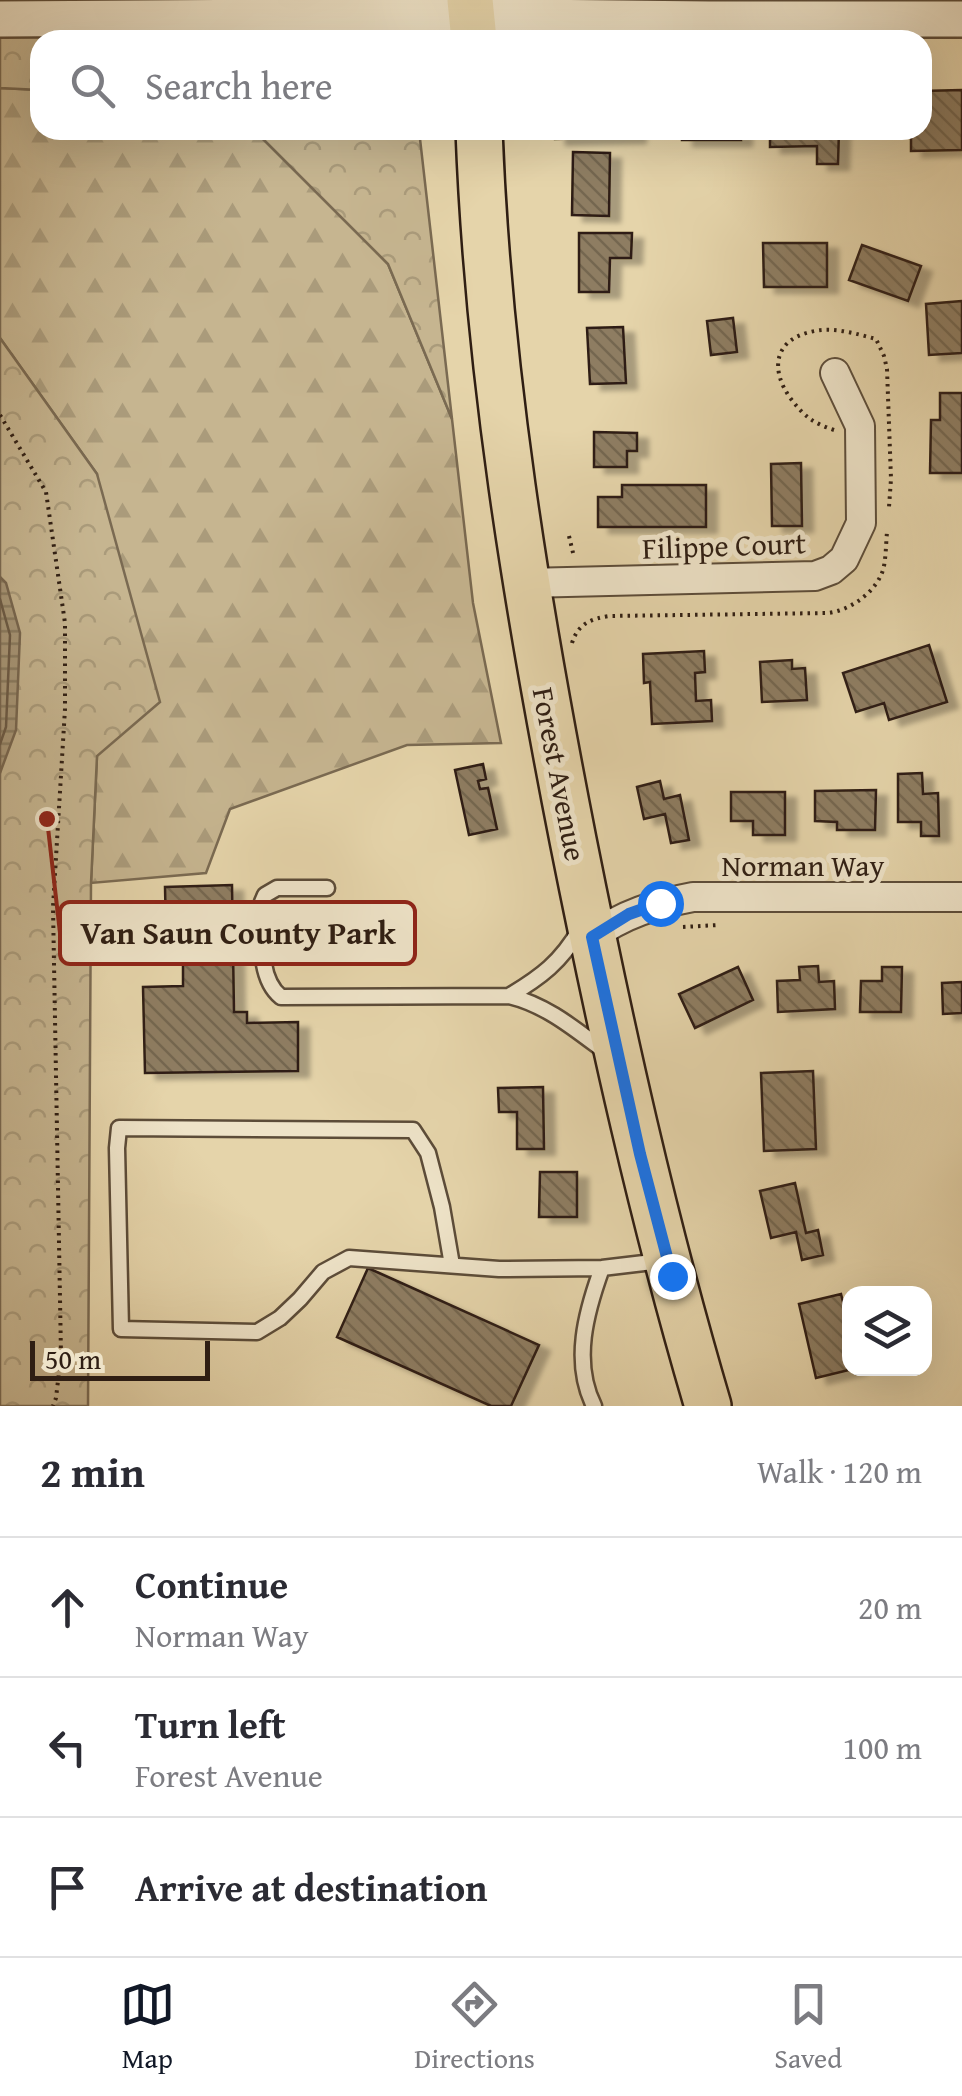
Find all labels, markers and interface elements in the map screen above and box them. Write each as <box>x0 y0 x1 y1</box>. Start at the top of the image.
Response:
search box <box>30 30 932 140</box>
text: Search here <box>145 57 333 113</box>
icon: search <box>65 58 120 113</box>
street label: Filippe Court <box>641 520 807 570</box>
street label: Forest Avenue <box>522 683 598 865</box>
street label: Norman Way <box>722 843 884 887</box>
route start <box>638 881 684 927</box>
callout: Van Saun County Park <box>60 902 415 964</box>
text: Van Saun County Park <box>80 909 396 956</box>
route end <box>650 1254 696 1300</box>
map controls <box>842 1286 932 1376</box>
button: layers <box>842 1286 932 1376</box>
scale bar <box>30 1336 210 1380</box>
text: 50 m <box>45 1338 101 1379</box>
text: 2 min <box>40 1441 145 1502</box>
text: Walk · 120 m <box>757 1448 922 1495</box>
text: Continue <box>135 1556 288 1612</box>
icon: ahead <box>40 1580 95 1635</box>
text: 20 m <box>858 1584 922 1631</box>
text: Norman Way <box>135 1612 309 1659</box>
text: Turn left <box>135 1696 286 1752</box>
icon: left <box>40 1720 95 1775</box>
text: 100 m <box>843 1724 922 1771</box>
text: Forest Avenue <box>135 1752 323 1799</box>
text: Arrive at destination <box>135 1859 488 1915</box>
icon: arrive <box>40 1860 95 1915</box>
tab: Map <box>120 1977 175 2078</box>
tab: Directions <box>414 1977 535 2078</box>
tab: Saved <box>774 1977 842 2078</box>

